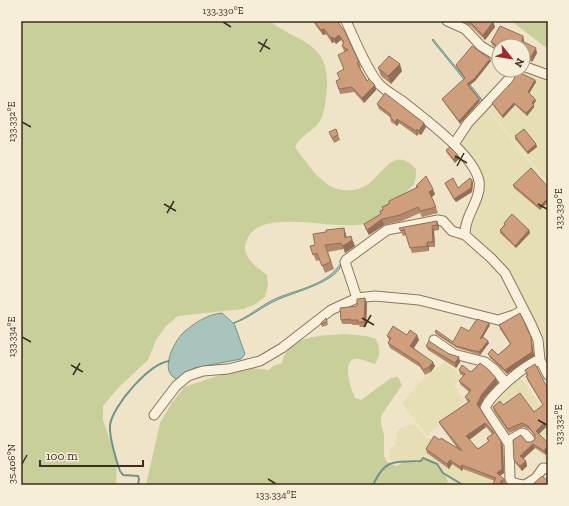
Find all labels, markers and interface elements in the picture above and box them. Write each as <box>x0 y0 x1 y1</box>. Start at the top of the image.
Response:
text: 133.330°E <box>202 5 244 17</box>
north arrow <box>491 38 531 78</box>
text: N <box>511 56 527 70</box>
text: 133.332°E <box>6 102 18 142</box>
text: 133.330°E <box>553 188 565 230</box>
text: 133.334°E <box>6 317 18 357</box>
text: 133.332°E <box>553 405 565 445</box>
scale bar <box>40 442 143 468</box>
text: 35.406°N <box>6 443 18 484</box>
text: 100 m <box>46 449 78 463</box>
text: 133.334°E <box>256 489 296 501</box>

